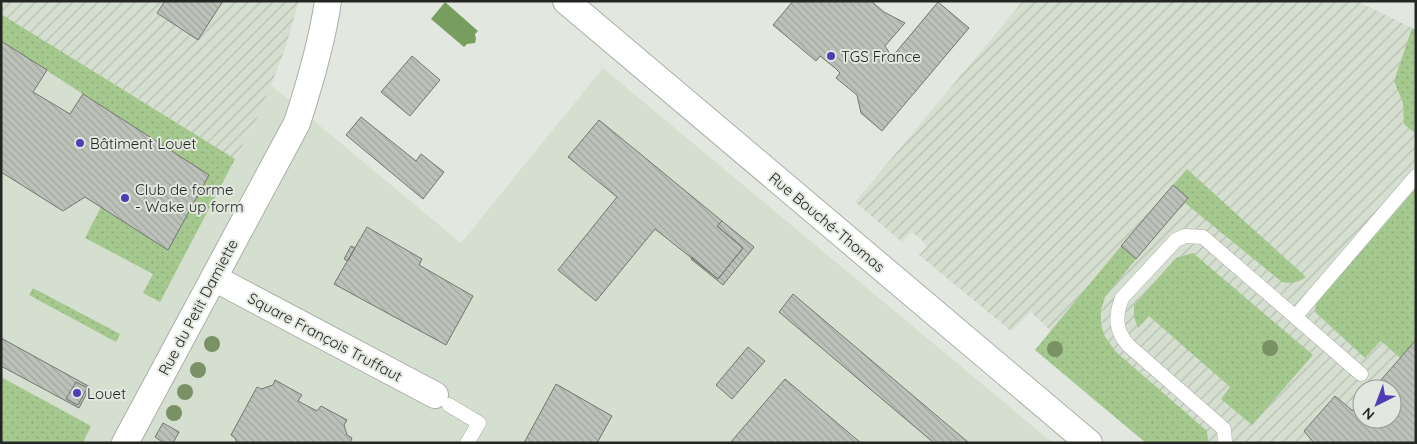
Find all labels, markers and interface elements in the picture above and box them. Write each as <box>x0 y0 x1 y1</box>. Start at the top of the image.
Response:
place label: TGS France <box>841 47 921 66</box>
marker: TGS France <box>825 50 837 62</box>
place label: Bâtiment Louet <box>90 134 196 153</box>
marker: Bâtiment Louet <box>74 137 86 149</box>
street label: Rue Bouché-Thomas <box>765 168 889 276</box>
place label: Club de forme - Wake up form <box>135 180 244 216</box>
marker: Club de forme - Wake up form <box>119 192 131 204</box>
street label: Rue du Petit Damiette <box>154 236 242 378</box>
street label: Square François Truffaut <box>245 288 405 386</box>
north arrow <box>1352 379 1402 429</box>
place label: Louet <box>87 384 126 403</box>
marker: Louet <box>71 387 83 399</box>
text: N <box>1358 404 1378 424</box>

